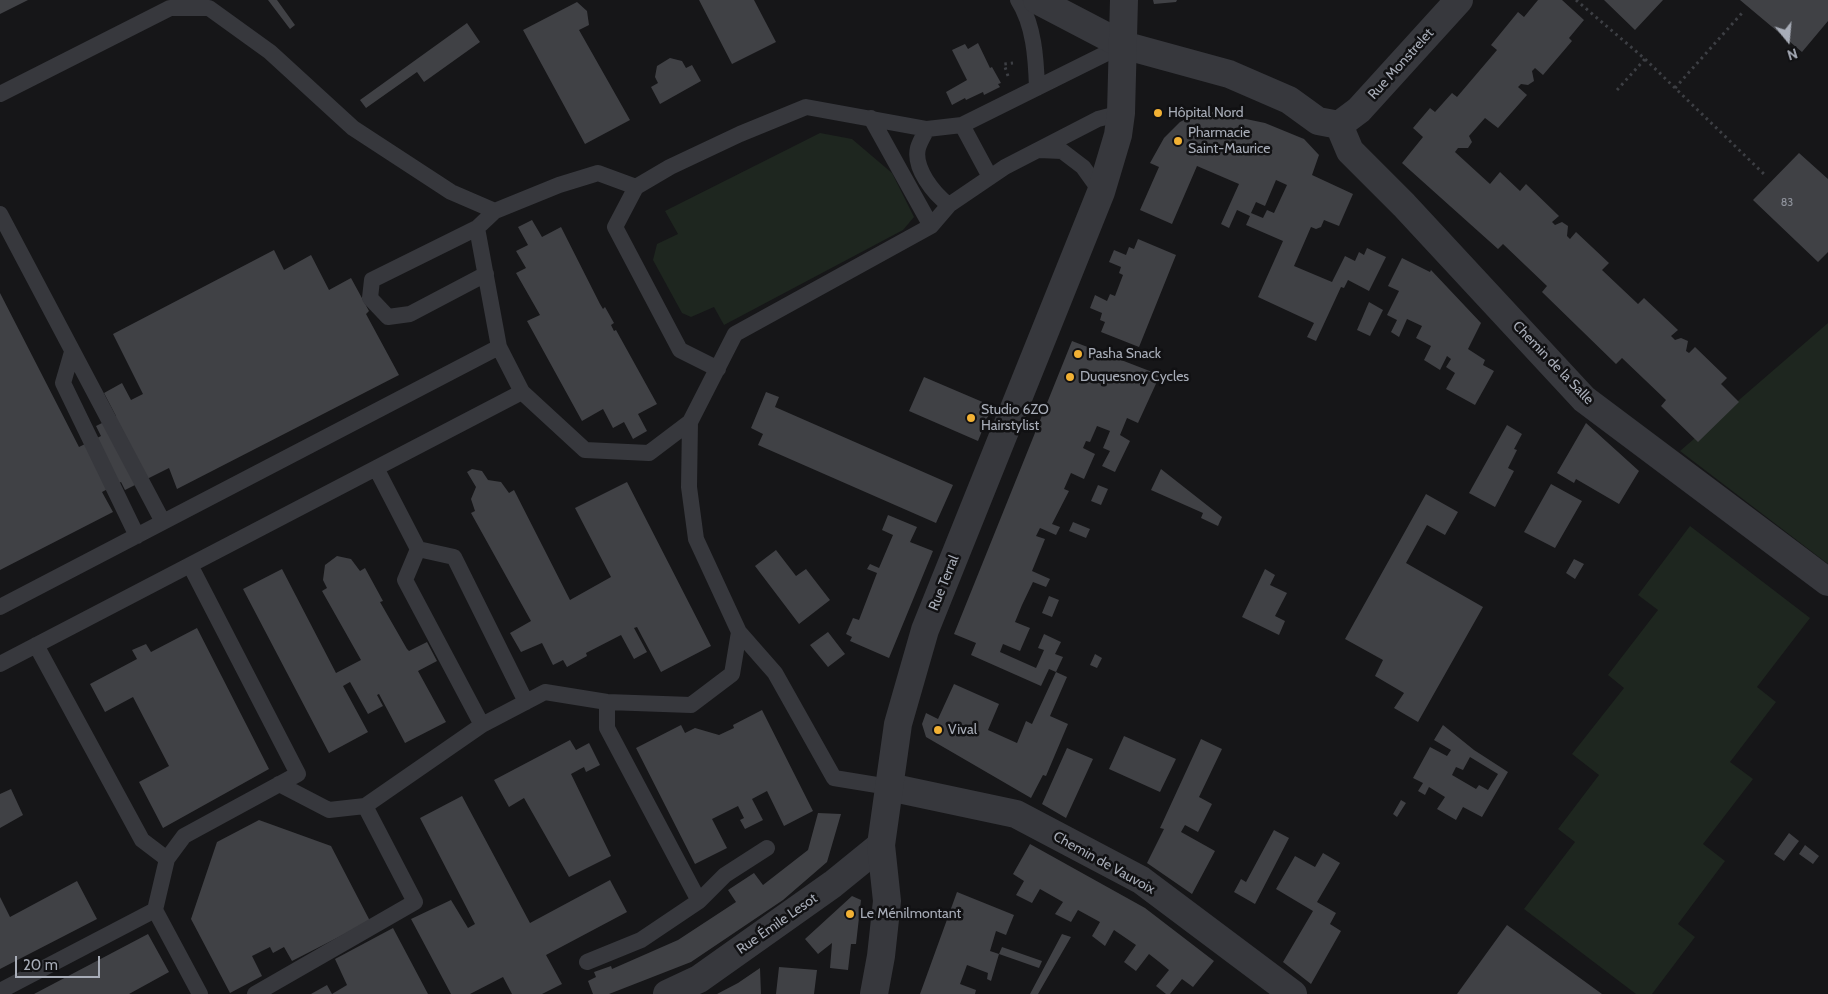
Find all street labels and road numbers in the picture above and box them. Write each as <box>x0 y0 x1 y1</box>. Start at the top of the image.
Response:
street label: Rue Monstrelet <box>1365 25 1437 103</box>
street label: Chemin de la Salle <box>1509 318 1597 408</box>
street label: Rue Terral <box>925 553 963 613</box>
street label: Chemin de Vauvoix <box>1050 828 1158 898</box>
street label: Rue Émile Lesot <box>733 890 821 958</box>

